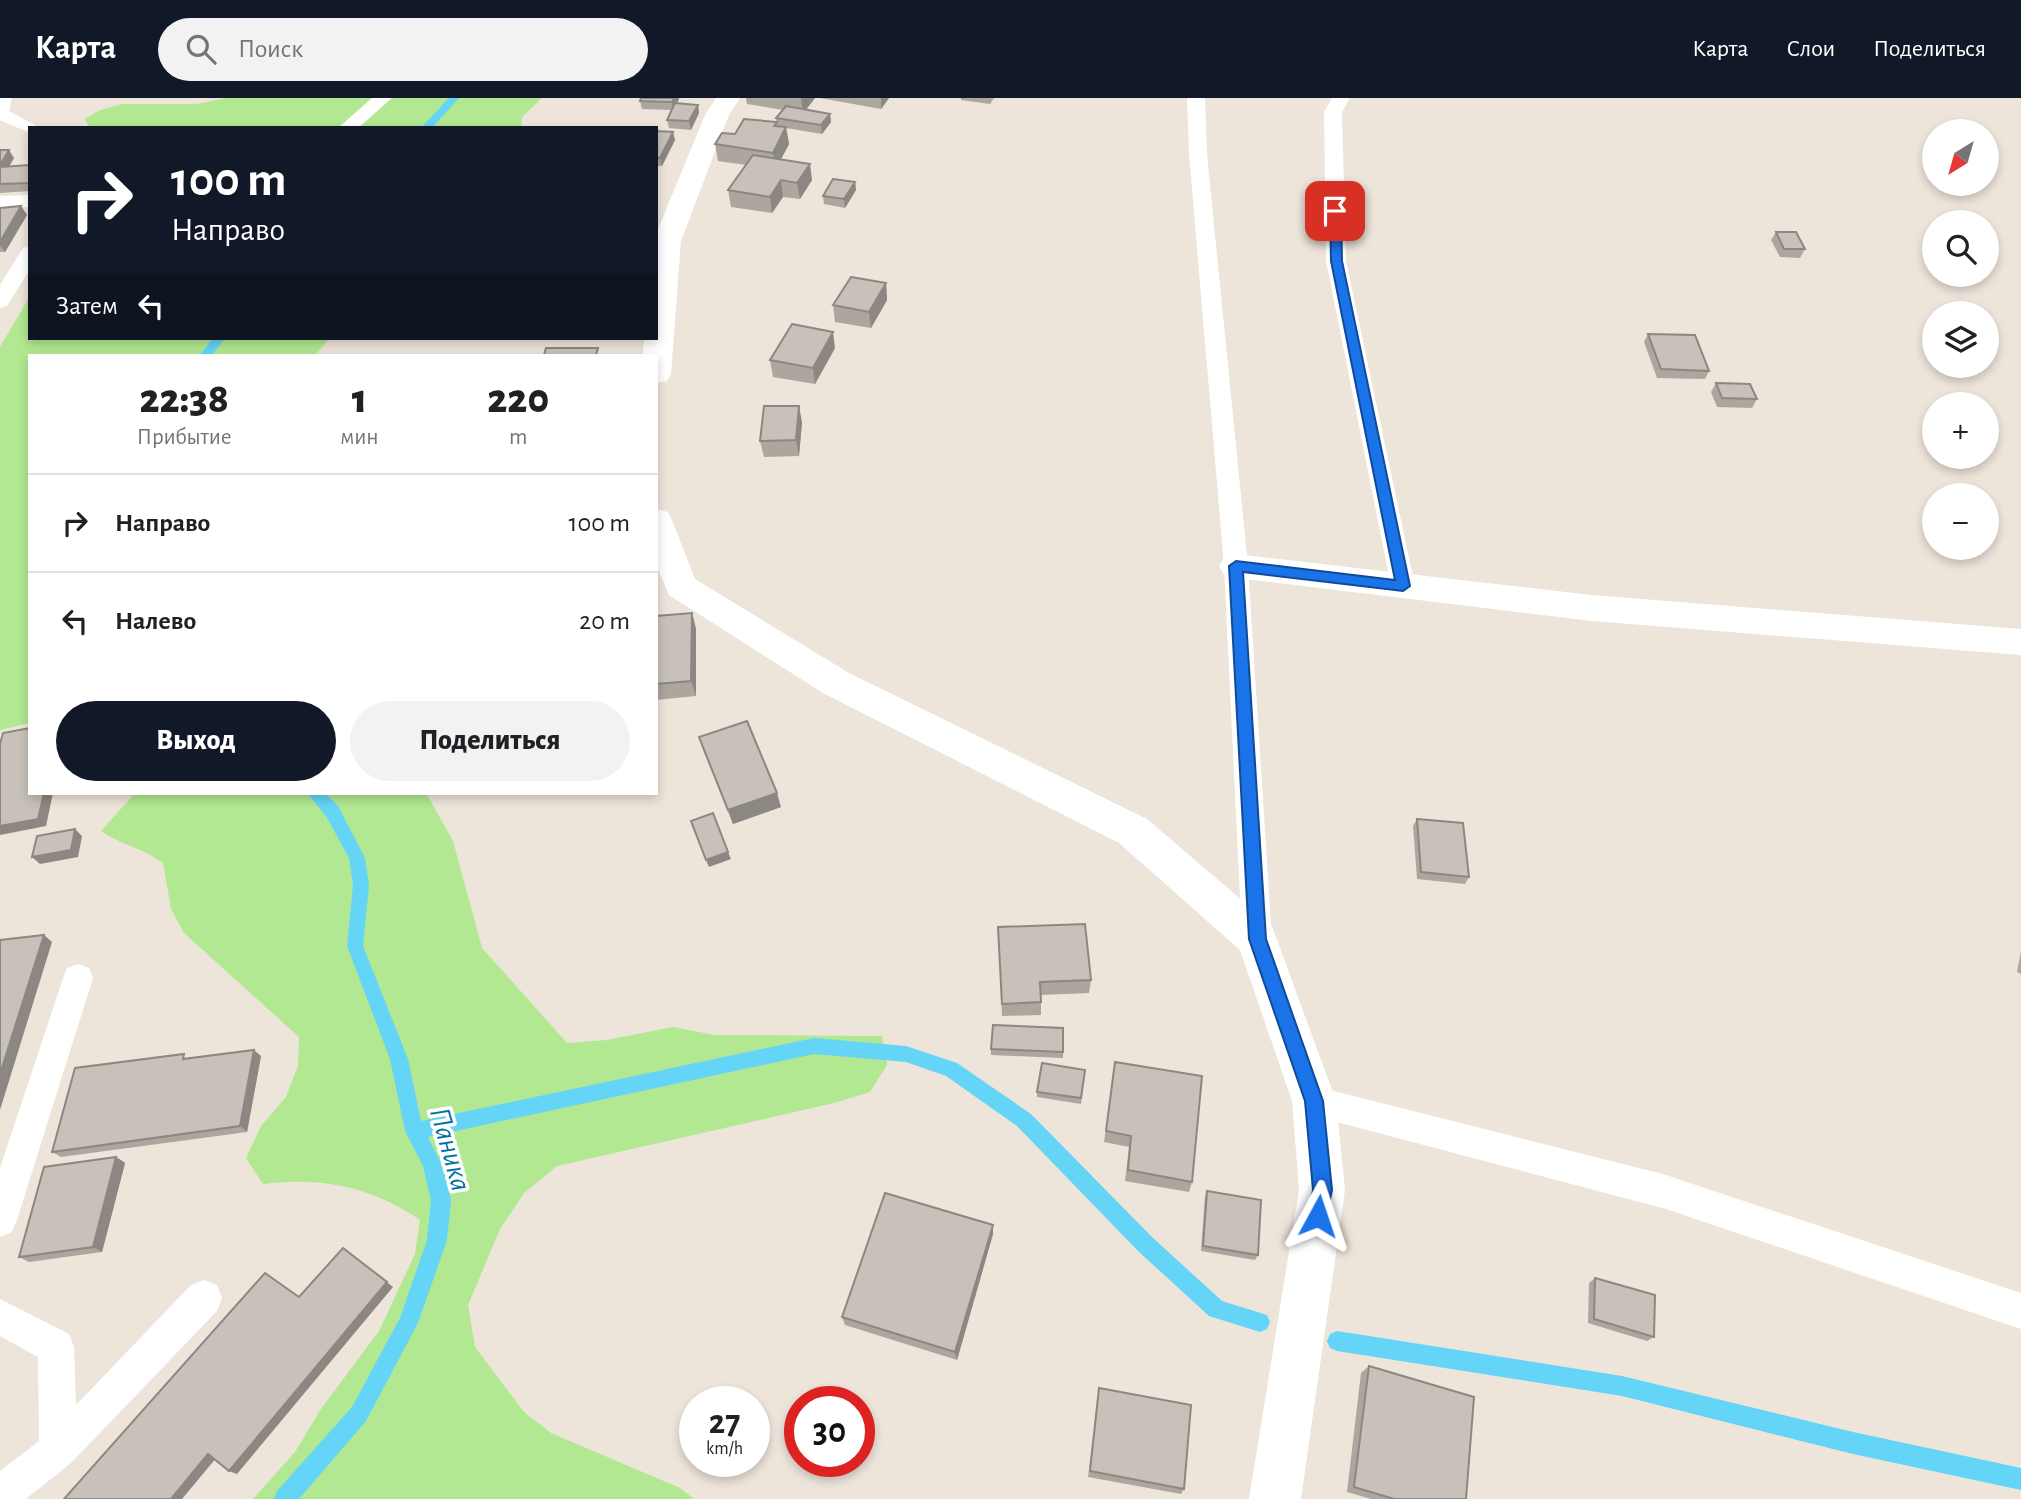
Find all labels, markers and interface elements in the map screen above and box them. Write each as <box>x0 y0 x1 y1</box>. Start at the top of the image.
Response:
search box <box>158 18 648 81</box>
icon: search <box>182 30 220 68</box>
text: Карта <box>35 32 116 65</box>
text: Поиск <box>238 36 303 62</box>
text: Карта <box>1692 37 1748 61</box>
text: Слои <box>1786 37 1835 61</box>
text: Поделиться <box>1873 37 1986 61</box>
north arrow <box>1922 119 1998 196</box>
map controls <box>1922 119 1999 560</box>
icon: right <box>56 154 147 245</box>
text: 100 m <box>171 156 287 205</box>
pin <box>1305 181 1365 241</box>
icon: arrive <box>1316 192 1354 230</box>
button: search <box>1922 210 1999 287</box>
text: Направо <box>171 214 285 246</box>
icon: left <box>132 287 170 325</box>
text: Затем <box>56 293 118 319</box>
button: layers <box>1922 301 1999 378</box>
text: 22:38 <box>139 378 229 420</box>
text: 1 <box>352 378 367 420</box>
text: 220 <box>487 378 549 420</box>
button: + <box>1922 392 1999 469</box>
text: Прибытие <box>137 426 232 449</box>
text: мин <box>340 426 378 449</box>
text: m <box>509 426 527 449</box>
button: − <box>1922 483 1999 560</box>
icon: right <box>56 504 94 542</box>
text: Направо <box>115 510 210 536</box>
text: 100 m <box>569 510 630 536</box>
icon: left <box>56 602 94 640</box>
text: Налево <box>115 608 196 634</box>
text: 20 m <box>579 608 630 634</box>
button: Выход <box>56 701 336 781</box>
button: Поделиться <box>350 701 630 781</box>
water label: Паника <box>424 1104 476 1194</box>
position arrow <box>1281 1179 1355 1253</box>
speed limit sign: 30 <box>784 1386 875 1477</box>
text: 27 <box>709 1405 740 1440</box>
text: km/h <box>706 1440 743 1458</box>

